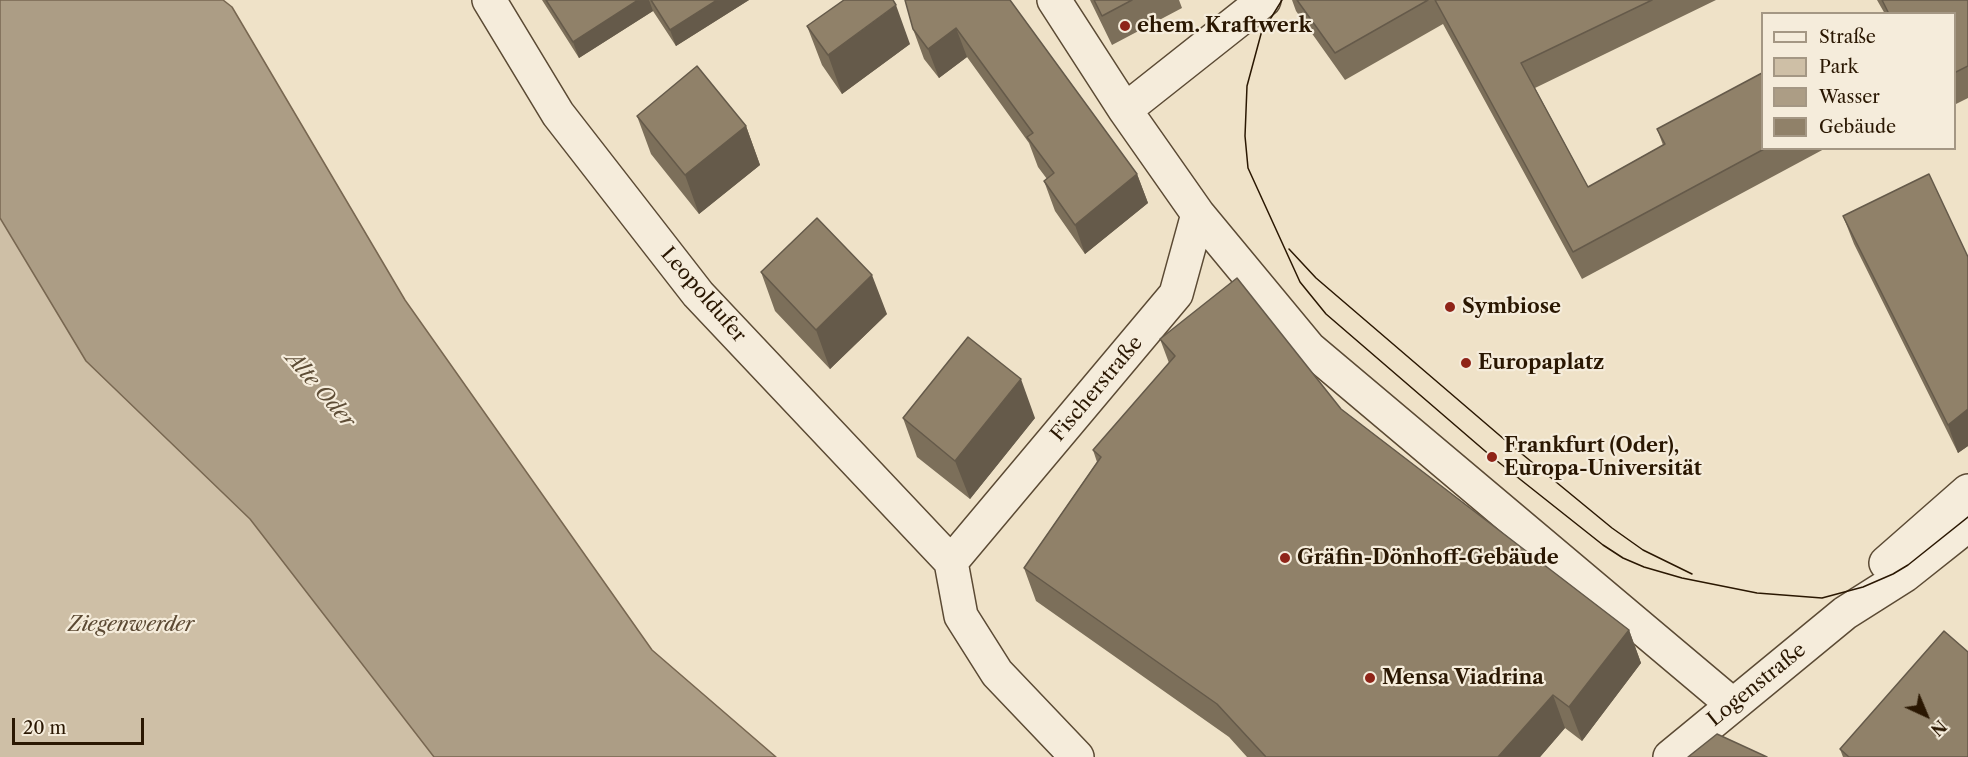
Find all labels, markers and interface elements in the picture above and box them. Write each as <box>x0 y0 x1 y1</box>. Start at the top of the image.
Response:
legend <box>1761 12 1956 150</box>
place label: ehem. Kraftwerk <box>1137 14 1312 38</box>
marker: ehem. Kraftwerk <box>1118 19 1132 33</box>
text: Straße <box>1819 26 1876 48</box>
text: Park <box>1819 56 1858 78</box>
text: Wasser <box>1819 86 1880 108</box>
text: Gebäude <box>1819 116 1896 138</box>
street label: Leopoldufer <box>655 243 751 347</box>
place label: Symbiose <box>1462 295 1561 319</box>
marker: Symbiose <box>1443 300 1457 314</box>
street label: Fischerstraße <box>1046 331 1148 447</box>
water label: Alte Oder <box>280 347 360 433</box>
place label: Europaplatz <box>1478 351 1604 375</box>
marker: Europaplatz <box>1459 356 1473 370</box>
place label: Frankfurt (Oder), Europa-Universität <box>1504 434 1702 481</box>
marker: Frankfurt (Oder), Europa-Universität <box>1485 450 1499 464</box>
place label: Gräfin-Dönhoff-Gebäude <box>1297 546 1559 570</box>
marker: Gräfin-Dönhoff-Gebäude <box>1278 551 1292 565</box>
park label: Ziegenwerder <box>68 613 194 637</box>
street label: Logenstraße <box>1703 638 1811 732</box>
place label: Mensa Viadrina <box>1382 666 1544 690</box>
marker: Mensa Viadrina <box>1363 671 1377 685</box>
north arrow <box>1896 685 1956 745</box>
scale bar <box>15 706 147 744</box>
text: N <box>1927 716 1950 740</box>
text: 20 m <box>23 717 66 739</box>

